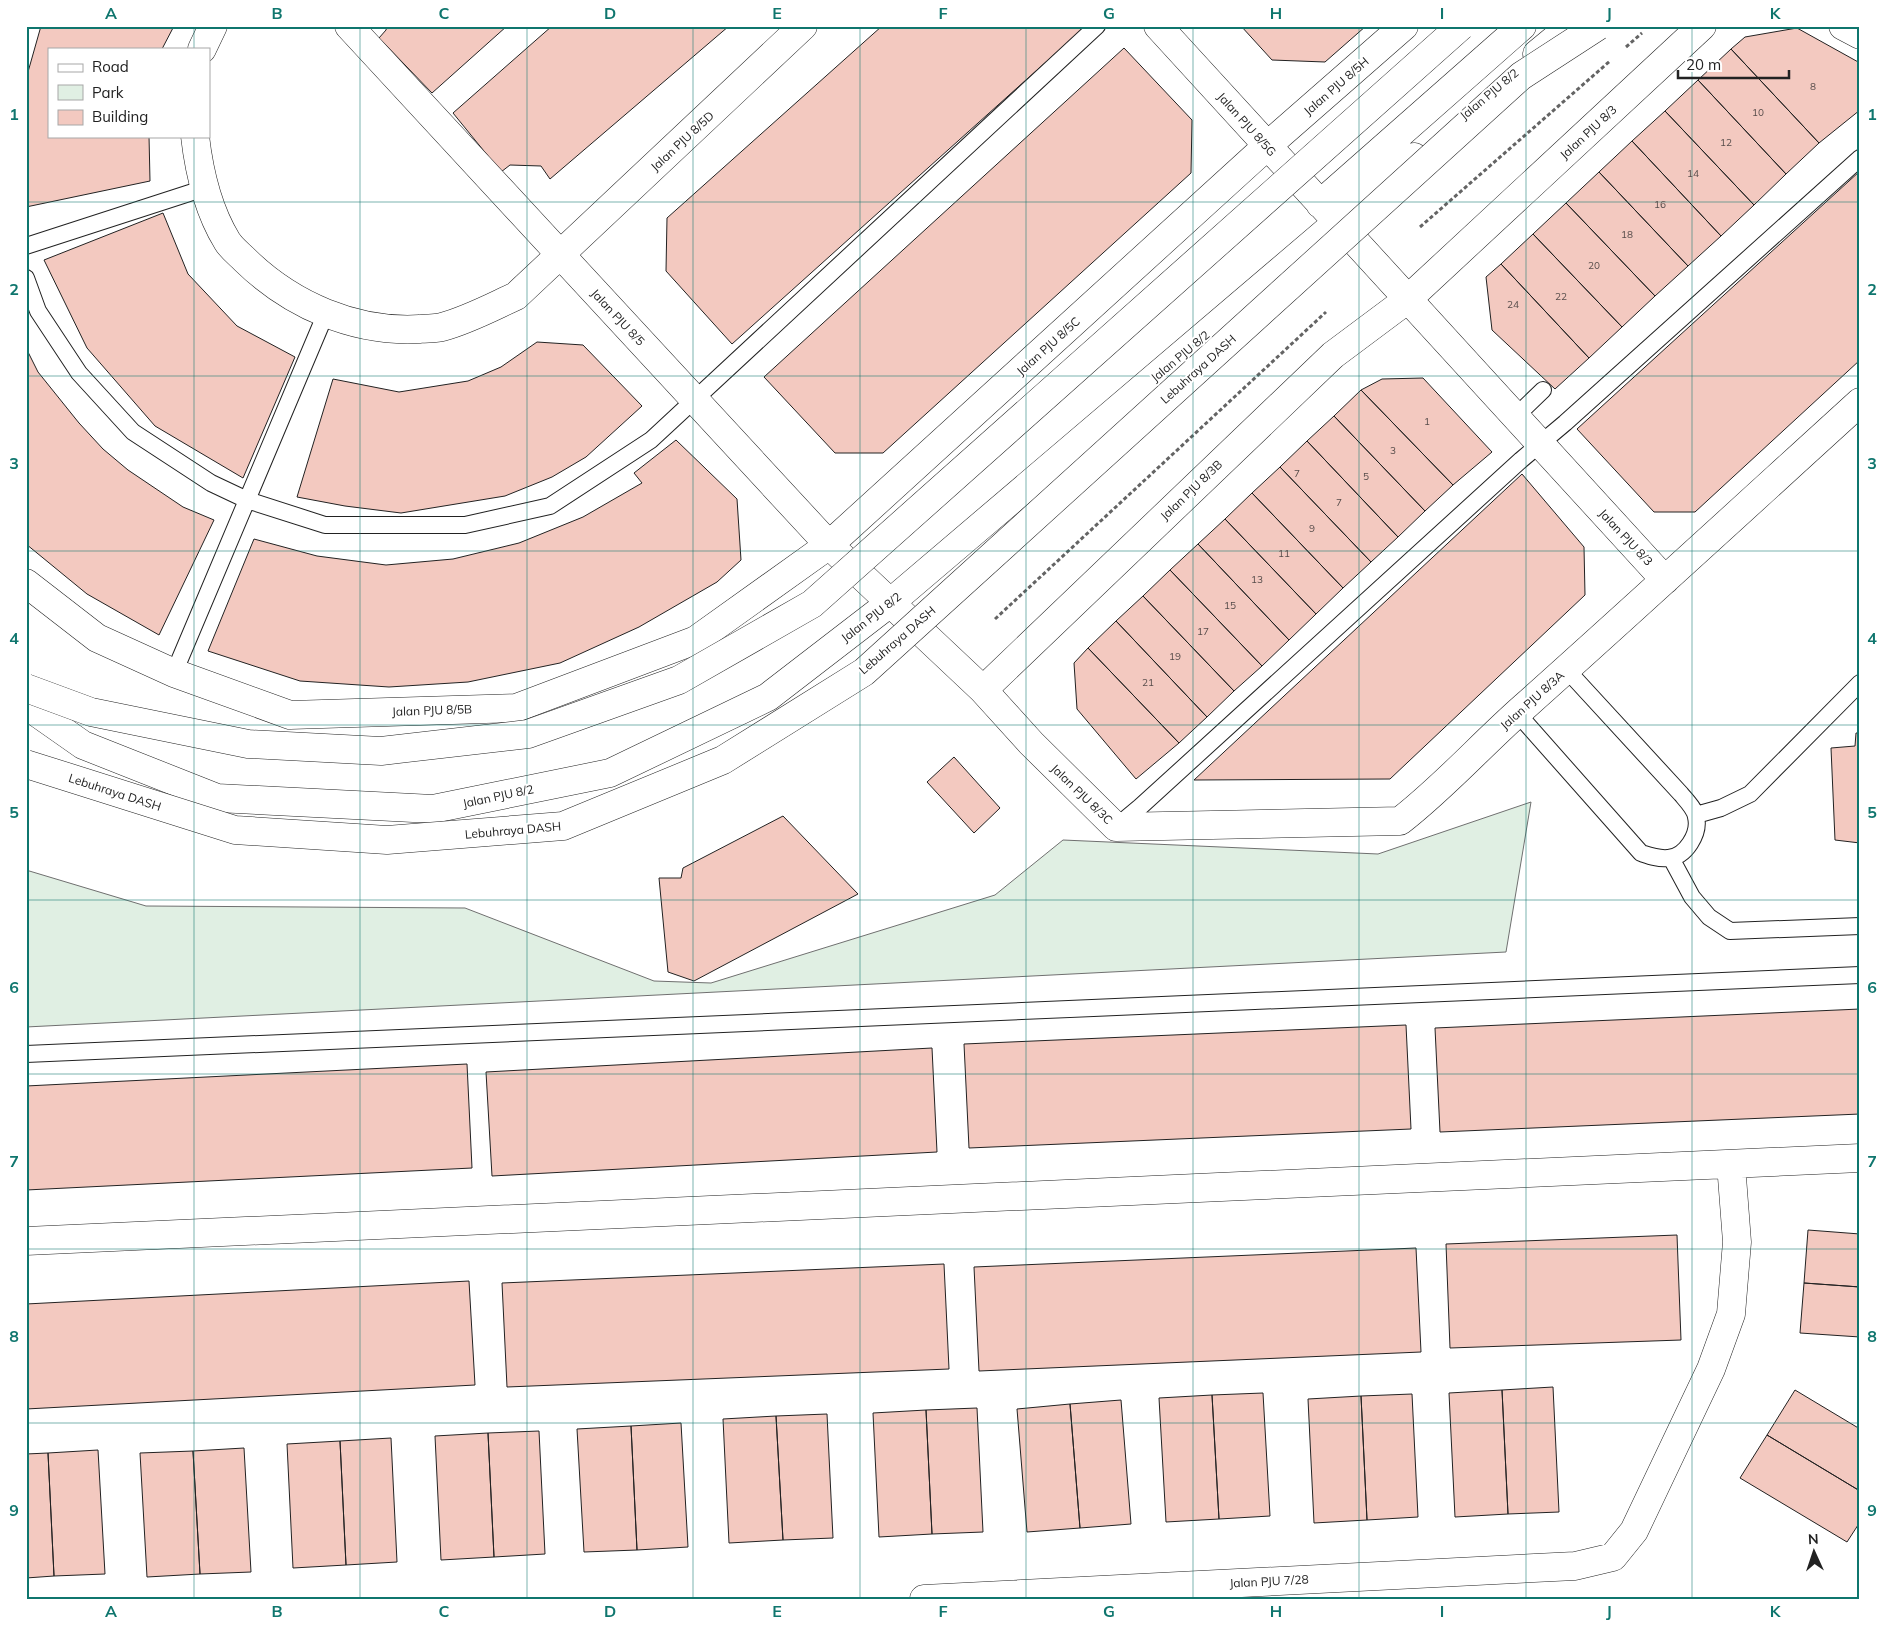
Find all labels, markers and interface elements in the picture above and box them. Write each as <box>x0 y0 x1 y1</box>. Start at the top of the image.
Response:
text: A <box>105 3 117 23</box>
text: B <box>271 3 283 23</box>
text: C <box>439 3 450 23</box>
text: D <box>604 3 616 23</box>
text: E <box>772 3 782 23</box>
text: F <box>938 3 948 23</box>
text: G <box>1103 3 1115 23</box>
text: H <box>1270 3 1282 23</box>
text: I <box>1440 3 1444 23</box>
text: J <box>1606 3 1612 23</box>
text: K <box>1770 3 1782 23</box>
legend <box>48 48 210 138</box>
scale bar <box>1678 48 1790 80</box>
street label: Jalan PJU 8/5H <box>1300 54 1372 118</box>
text: 20 m <box>1686 55 1721 74</box>
text: Road <box>92 57 129 76</box>
street label: Jalan PJU 8/2 <box>1457 65 1521 123</box>
house number: 8 <box>1810 80 1816 93</box>
text: Park <box>92 83 124 102</box>
street label: Jalan PJU 8/5G <box>1214 89 1280 159</box>
street label: Jalan PJU 8/3 <box>1557 102 1619 162</box>
text: 1 <box>9 104 19 124</box>
text: 1 <box>1867 104 1877 124</box>
house number: 10 <box>1752 106 1764 119</box>
text: Building <box>92 107 148 126</box>
street label: Jalan PJU 8/5D <box>647 108 717 174</box>
house number: 12 <box>1720 136 1732 149</box>
house number: 14 <box>1687 167 1699 180</box>
house number: 16 <box>1654 198 1666 211</box>
house number: 18 <box>1621 228 1633 241</box>
house number: 20 <box>1588 259 1600 272</box>
text: 2 <box>9 279 19 299</box>
text: 2 <box>1867 279 1877 299</box>
street label: Jalan PJU 8/5 <box>588 286 648 348</box>
house number: 22 <box>1555 290 1567 303</box>
house number: 24 <box>1507 298 1519 311</box>
street label: Jalan PJU 8/5C <box>1013 314 1083 378</box>
street label: Jalan PJU 8/2 <box>1148 327 1212 385</box>
street label: Lebuhraya DASH <box>1157 331 1239 407</box>
house number: 1 <box>1424 415 1430 428</box>
house number: 3 <box>1390 444 1396 457</box>
text: 3 <box>9 453 19 473</box>
text: 3 <box>1867 453 1877 473</box>
street label: Jalan PJU 8/3B <box>1157 457 1225 523</box>
house number: 7 <box>1294 467 1300 480</box>
house number: 5 <box>1363 470 1369 483</box>
house number: 7 <box>1336 496 1342 509</box>
street label: Jalan PJU 8/3 <box>1596 506 1656 568</box>
house number: 9 <box>1309 522 1315 535</box>
house number: 11 <box>1278 547 1290 560</box>
house number: 13 <box>1251 573 1263 586</box>
street label: Jalan PJU 8/2 <box>838 589 904 645</box>
house number: 15 <box>1224 599 1236 612</box>
street label: Lebuhraya DASH <box>856 603 938 677</box>
house number: 17 <box>1197 625 1209 638</box>
text: 4 <box>9 628 19 648</box>
text: 4 <box>1867 628 1877 648</box>
house number: 19 <box>1169 650 1181 663</box>
street label: Jalan PJU 8/3A <box>1497 667 1567 733</box>
house number: 21 <box>1142 676 1154 689</box>
street label: Jalan PJU 8/5B <box>392 701 472 719</box>
street label: Jalan PJU 8/3C <box>1048 761 1116 827</box>
street label: Lebuhraya DASH <box>67 770 163 814</box>
street label: Jalan PJU 8/2 <box>461 781 535 811</box>
text: 5 <box>9 802 19 822</box>
text: 5 <box>1867 802 1877 822</box>
street label: Lebuhraya DASH <box>464 818 562 842</box>
text: 6 <box>9 977 19 997</box>
text: 6 <box>1867 977 1877 997</box>
text: 7 <box>9 1151 19 1171</box>
text: 7 <box>1867 1151 1877 1171</box>
text: 8 <box>9 1326 19 1346</box>
text: 8 <box>1867 1326 1877 1346</box>
text: 9 <box>9 1500 19 1520</box>
text: 9 <box>1867 1500 1877 1520</box>
north arrow <box>1788 1528 1838 1578</box>
text: N <box>1808 1530 1819 1548</box>
street label: Jalan PJU 7/28 <box>1229 1571 1309 1591</box>
text: A <box>105 1601 117 1621</box>
text: B <box>271 1601 283 1621</box>
text: C <box>439 1601 450 1621</box>
text: D <box>604 1601 616 1621</box>
text: E <box>772 1601 782 1621</box>
text: F <box>938 1601 948 1621</box>
text: G <box>1103 1601 1115 1621</box>
text: H <box>1270 1601 1282 1621</box>
text: I <box>1440 1601 1444 1621</box>
text: J <box>1606 1601 1612 1621</box>
text: K <box>1770 1601 1782 1621</box>

